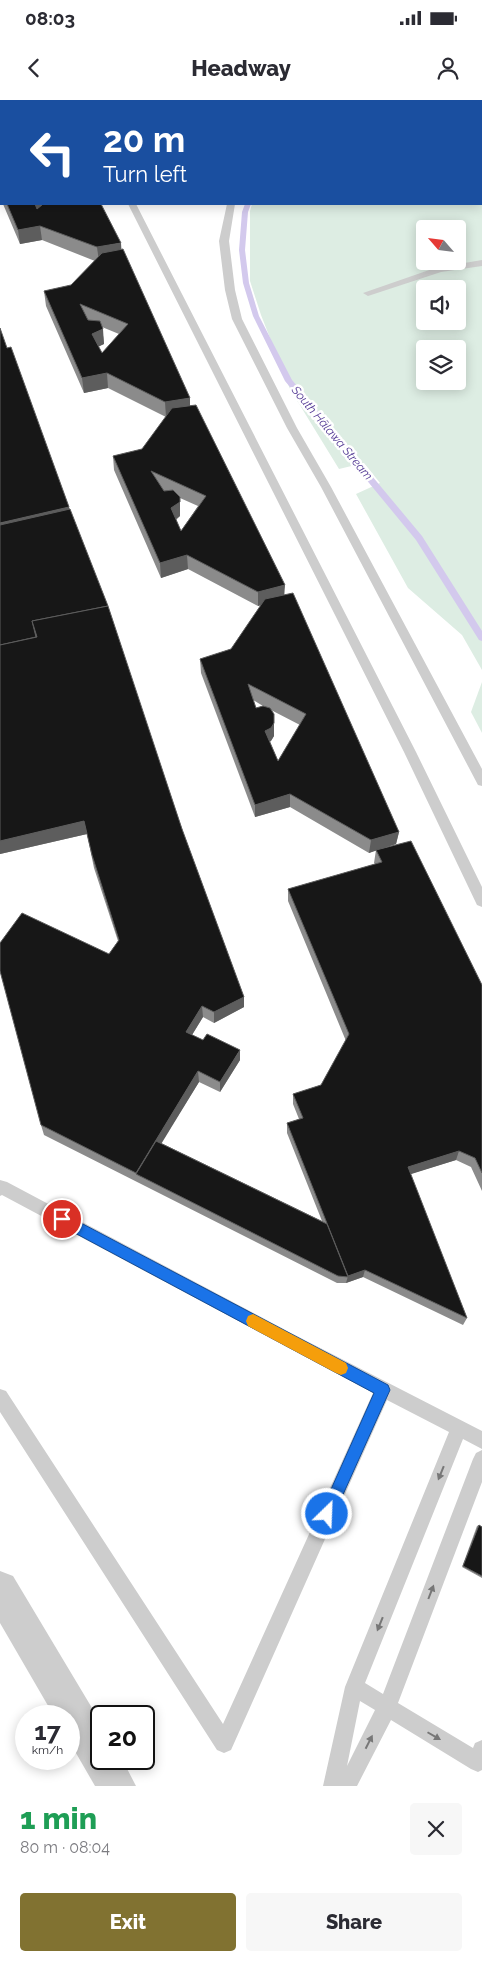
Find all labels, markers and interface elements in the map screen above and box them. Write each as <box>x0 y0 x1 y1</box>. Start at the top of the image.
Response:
text: 08:03 <box>25 7 75 29</box>
icon: back <box>20 54 48 82</box>
icon: person <box>434 54 462 82</box>
text: Headway <box>191 55 291 81</box>
text: 20 m <box>103 119 185 160</box>
icon: left <box>20 120 85 185</box>
text: Turn left <box>103 161 187 187</box>
north arrow <box>416 220 466 270</box>
map controls <box>416 220 466 390</box>
button: sound <box>416 280 466 330</box>
button: layers <box>416 340 466 390</box>
water label: South Hālawa Stream <box>288 382 375 483</box>
pin <box>41 1198 83 1240</box>
icon: arrive <box>48 1205 76 1233</box>
one-way arrow <box>437 1466 445 1481</box>
position arrow <box>300 1487 352 1539</box>
one-way arrow <box>427 1585 435 1599</box>
one-way arrow <box>376 1617 384 1632</box>
speed limit sign: 20 <box>90 1705 155 1770</box>
text: 17 <box>34 1716 61 1746</box>
one-way arrow <box>427 1732 440 1741</box>
one-way arrow <box>365 1735 373 1750</box>
text: km/h <box>32 1743 63 1757</box>
text: 1 min <box>20 1801 97 1836</box>
button: close <box>410 1803 462 1855</box>
text: 80 m · 08:04 <box>20 1838 110 1857</box>
button: Exit <box>20 1893 236 1951</box>
button: Share <box>246 1893 462 1951</box>

